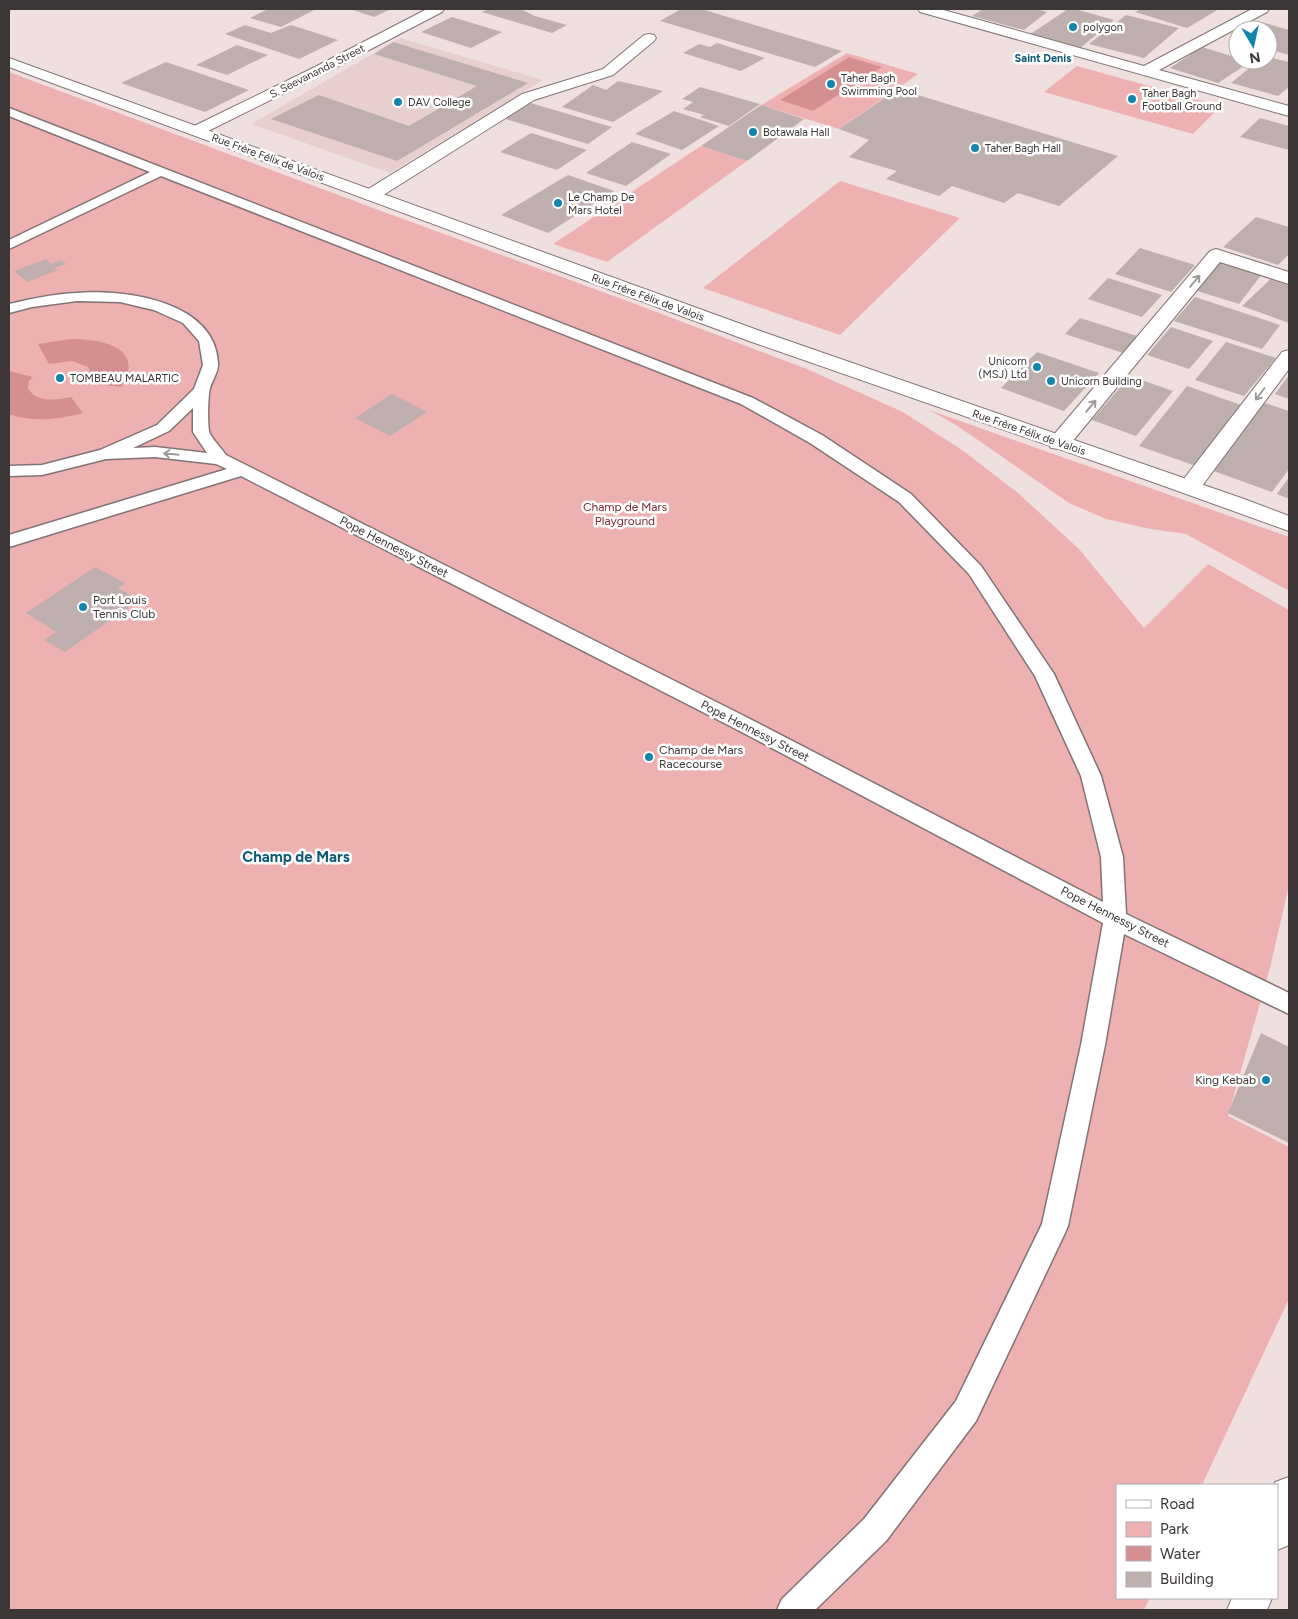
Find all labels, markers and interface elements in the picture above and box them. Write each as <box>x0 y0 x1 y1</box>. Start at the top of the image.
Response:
north arrow <box>1228 20 1278 70</box>
marker: polygon <box>1067 21 1079 33</box>
place label: polygon <box>1083 21 1123 34</box>
street label: S. Seevananda Street <box>267 42 367 101</box>
text: N <box>1248 48 1262 67</box>
district label: Saint Denis <box>1015 52 1071 65</box>
place label: Taher Bagh Swimming Pool <box>841 72 917 98</box>
marker: Taher Bagh Swimming Pool <box>825 78 837 90</box>
place label: Taher Bagh Football Ground <box>1142 87 1222 113</box>
marker: Taher Bagh Football Ground <box>1126 93 1138 105</box>
marker: DAV College <box>392 96 404 108</box>
place label: DAV College <box>408 96 471 109</box>
marker: Botawala Hall <box>747 126 759 138</box>
place label: Botawala Hall <box>763 126 829 139</box>
street label: Rue Frère Félix de Valois <box>210 131 326 184</box>
marker: Taher Bagh Hall <box>969 142 981 154</box>
place label: Taher Bagh Hall <box>985 142 1061 155</box>
place label: Le Champ De Mars Hotel <box>568 191 634 217</box>
marker: Le Champ De Mars Hotel <box>552 197 564 209</box>
street label: Rue Frère Félix de Valois <box>590 271 706 324</box>
one-way arrow <box>1189 275 1200 288</box>
place label: Unicorn (MSJ) Ltd <box>979 355 1027 381</box>
marker: Unicorn (MSJ) Ltd <box>1031 361 1043 373</box>
marker: TOMBEAU MALARTIC <box>54 372 66 384</box>
place label: TOMBEAU MALARTIC <box>70 372 179 385</box>
marker: Unicorn Building <box>1045 375 1057 387</box>
place label: Unicorn Building <box>1061 375 1142 388</box>
one-way arrow <box>1254 387 1265 400</box>
one-way arrow <box>1085 399 1096 412</box>
street label: Rue Frère Félix de Valois <box>970 407 1087 458</box>
one-way arrow <box>164 449 180 459</box>
park label: Champ de Mars Playground <box>583 500 668 528</box>
street label: Pope Hennessy Street <box>337 514 451 581</box>
place label: Port Louis Tennis Club <box>93 593 155 621</box>
marker: Port Louis Tennis Club <box>77 601 89 613</box>
street label: Pope Hennessy Street <box>698 698 812 765</box>
place label: Champ de Mars Racecourse <box>659 743 744 771</box>
marker: Champ de Mars Racecourse <box>643 751 655 763</box>
district label: Champ de Mars <box>242 848 350 866</box>
street label: Pope Hennessy Street <box>1058 884 1172 951</box>
place label: King Kebab <box>1195 1073 1256 1087</box>
marker: King Kebab <box>1260 1074 1272 1086</box>
legend <box>1116 1484 1278 1599</box>
text: Road <box>1160 1495 1195 1513</box>
text: Park <box>1160 1520 1189 1538</box>
text: Water <box>1160 1545 1200 1563</box>
text: Building <box>1160 1570 1214 1588</box>

